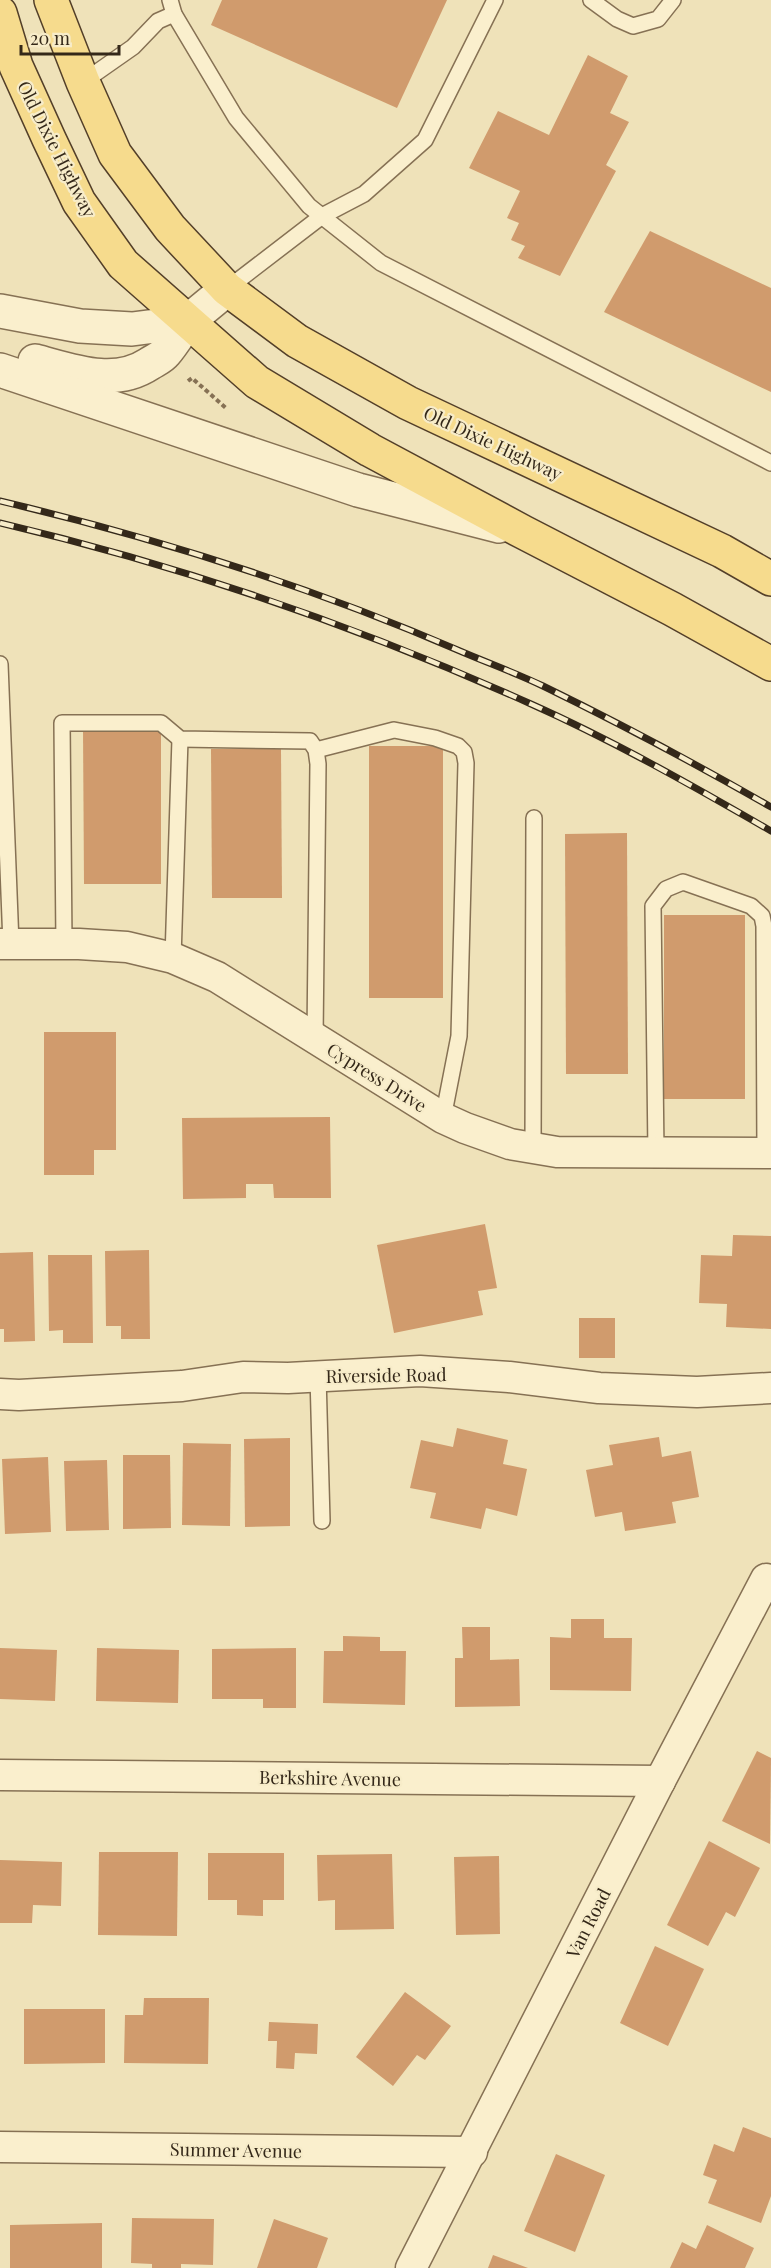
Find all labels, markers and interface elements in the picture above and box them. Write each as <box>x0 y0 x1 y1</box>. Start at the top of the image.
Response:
scale bar <box>21 18 118 56</box>
text: 20 m <box>30 26 70 50</box>
street label: Old Dixie Highway <box>12 77 102 221</box>
street label: Old Dixie Highway <box>420 400 566 486</box>
street label: Cypress Drive <box>323 1037 431 1117</box>
street label: Riverside Road <box>325 1362 447 1388</box>
street label: Berkshire Avenue <box>259 1765 401 1791</box>
street label: Van Road <box>560 1883 616 1963</box>
street label: Summer Avenue <box>170 2137 302 2163</box>

